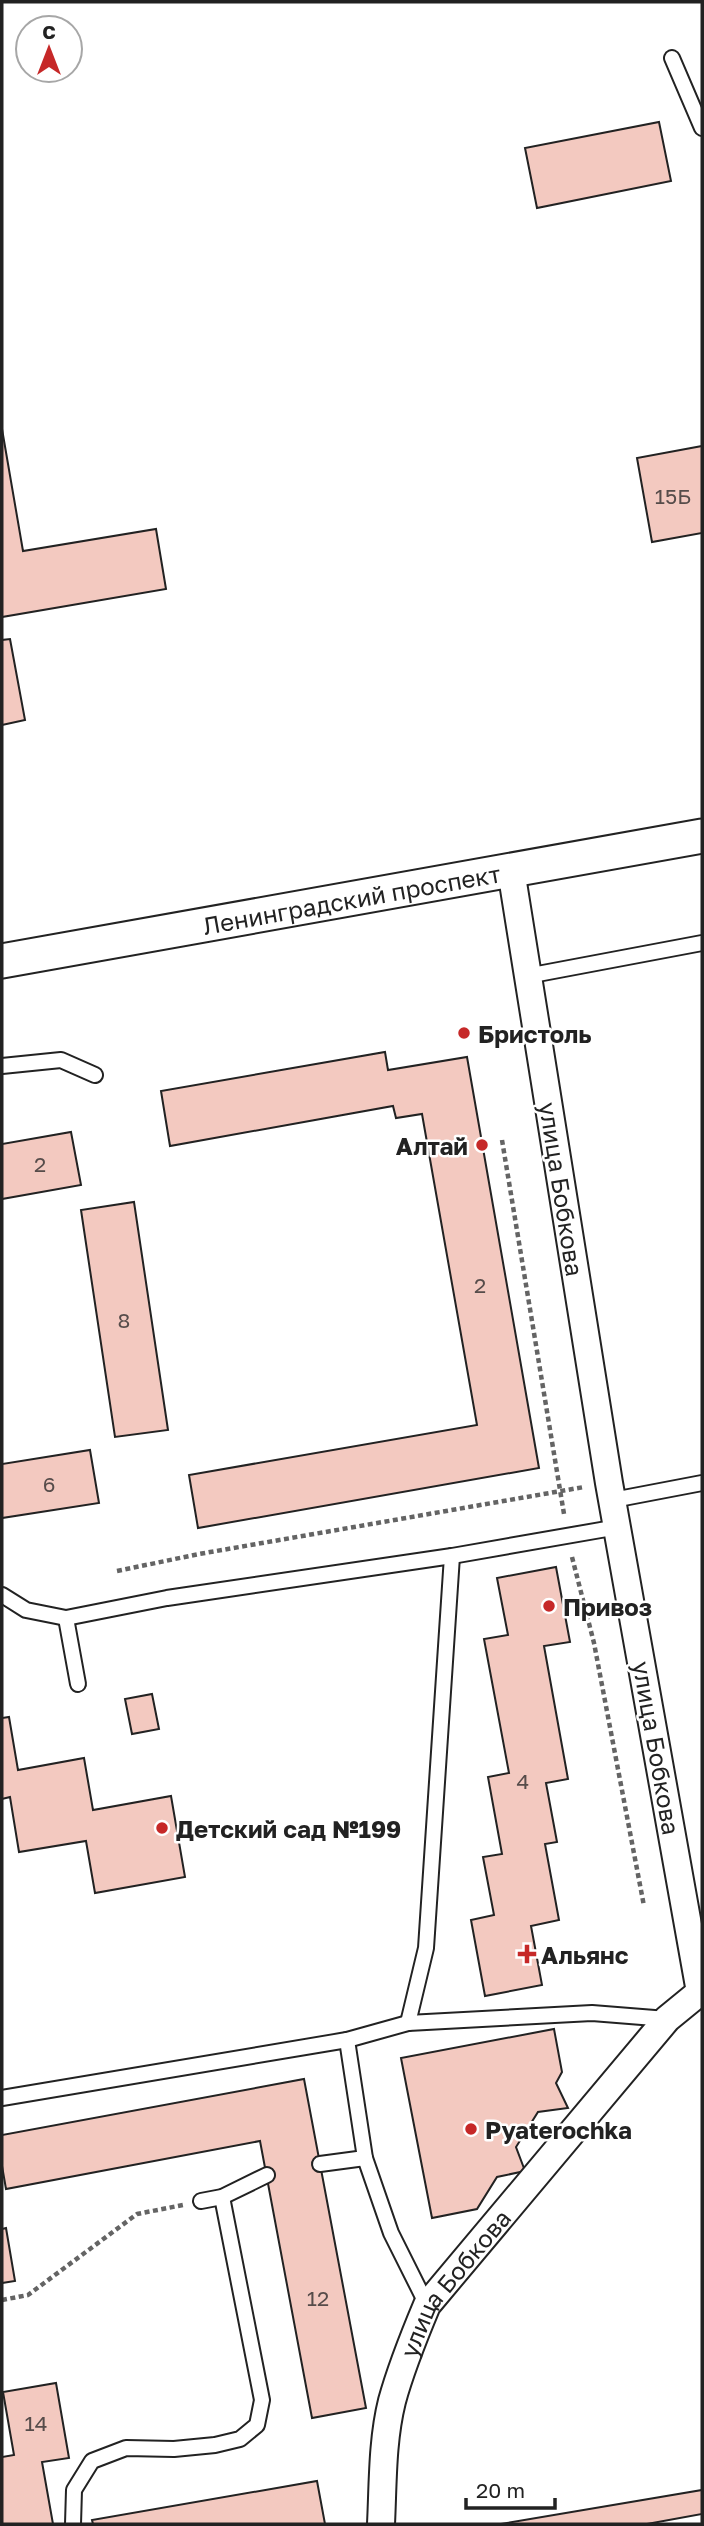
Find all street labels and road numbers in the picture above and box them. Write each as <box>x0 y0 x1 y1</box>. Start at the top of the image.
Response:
street label: Ленинградский проспект <box>200 858 503 939</box>
street label: улица Бобкова <box>534 1100 590 1278</box>
street label: улица Бобкова <box>627 1659 687 1837</box>
street label: улица Бобкова <box>393 2203 516 2361</box>

